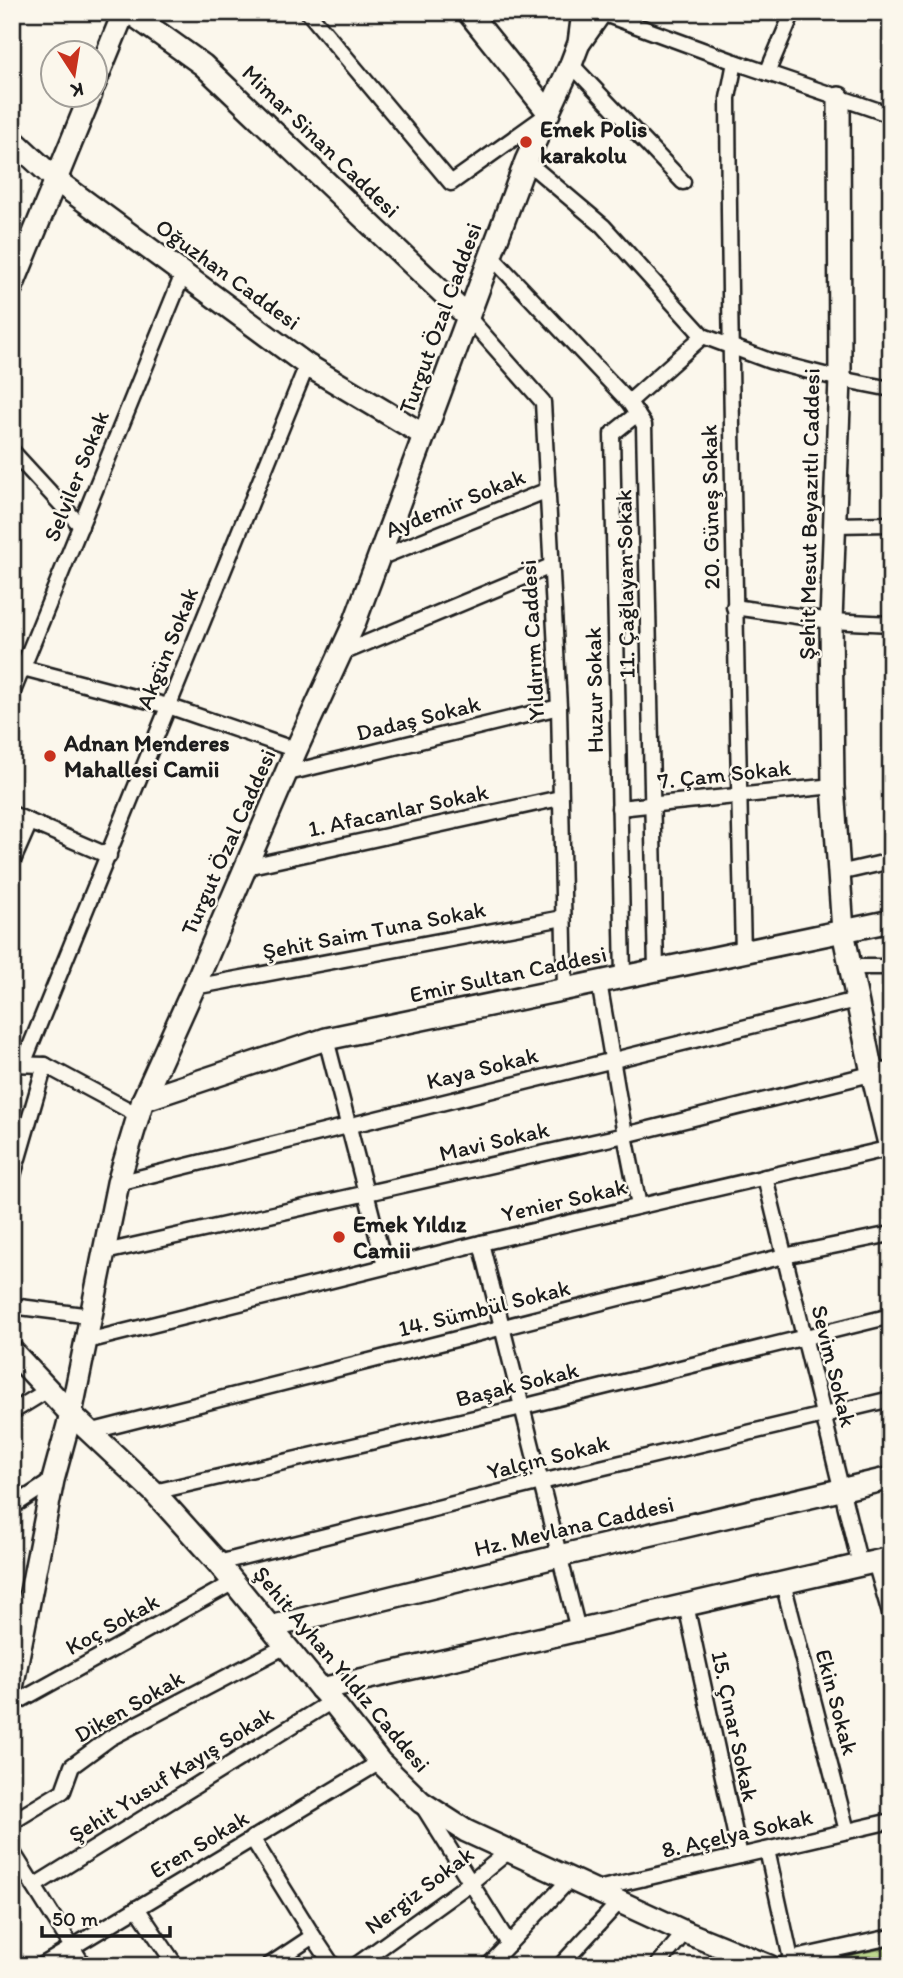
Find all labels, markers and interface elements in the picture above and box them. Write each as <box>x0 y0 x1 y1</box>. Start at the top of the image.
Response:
north arrow <box>38 38 108 108</box>
street label: Mimar Sinan Caddesi <box>236 58 406 224</box>
text: K <box>68 78 86 103</box>
place label: Emek Polis karakolu <box>540 115 647 169</box>
marker: Emek Polis karakolu <box>518 134 534 150</box>
street label: Oğuzhan Caddesi <box>150 212 306 336</box>
street label: Turgut Özal Caddesi <box>392 219 488 417</box>
street label: Şehit Mesut Beyazıtlı Caddesi <box>792 368 826 660</box>
street label: Selviler Sokak <box>37 406 115 545</box>
street label: 20. Güneş Sokak <box>695 424 725 590</box>
street label: Aydemir Sokak <box>381 462 529 544</box>
street label: 11. Çağlayan Sokak <box>609 489 641 679</box>
street label: Yıldırım Caddesi <box>514 559 550 721</box>
street label: Akgün Sokak <box>130 583 204 713</box>
street label: Huzur Sokak <box>579 627 609 753</box>
street label: Dadaş Sokak <box>353 689 483 747</box>
place label: Adnan Menderes Mahallesi Camii <box>63 729 230 783</box>
street label: Turgut Özal Caddesi <box>174 744 282 940</box>
marker: Adnan Menderes Mahallesi Camii <box>42 748 58 764</box>
street label: 7. Çam Sokak <box>656 753 792 795</box>
street label: 1. Afacanlar Sokak <box>305 777 491 843</box>
street label: Şehit Saim Tuna Sokak <box>260 895 488 965</box>
street label: Emir Sultan Caddesi <box>407 939 609 1009</box>
street label: Kaya Sokak <box>423 1041 541 1095</box>
street label: Mavi Sokak <box>436 1115 552 1167</box>
street label: Yenier Sokak <box>499 1172 629 1228</box>
place label: Emek Yıldız Camii <box>353 1210 467 1264</box>
marker: Emek Yıldız Camii <box>331 1229 347 1245</box>
street label: 14. Sümbül Sokak <box>395 1273 573 1343</box>
street label: Sevim Sokak <box>805 1302 863 1430</box>
street label: Başak Sokak <box>453 1355 581 1413</box>
street label: Yalçın Sokak <box>484 1428 612 1486</box>
street label: Hz. Mevlana Caddesi <box>471 1489 677 1563</box>
street label: Şehit Ayhan Yıldız Caddesi <box>248 1560 436 1778</box>
street label: Koç Sokak <box>60 1587 164 1661</box>
street label: Ekin Sokak <box>809 1646 865 1758</box>
street label: 15. Çınar Sokak <box>705 1648 765 1804</box>
street label: Diken Sokak <box>69 1663 189 1749</box>
street label: Şehit Yusuf Kayış Sokak <box>63 1699 279 1848</box>
street label: 8. Açelya Sokak <box>659 1802 815 1864</box>
street label: Eren Sokak <box>144 1804 254 1884</box>
street label: Nergiz Sokak <box>359 1840 479 1940</box>
scale bar <box>42 1894 170 1938</box>
text: 50 m <box>52 1906 99 1931</box>

